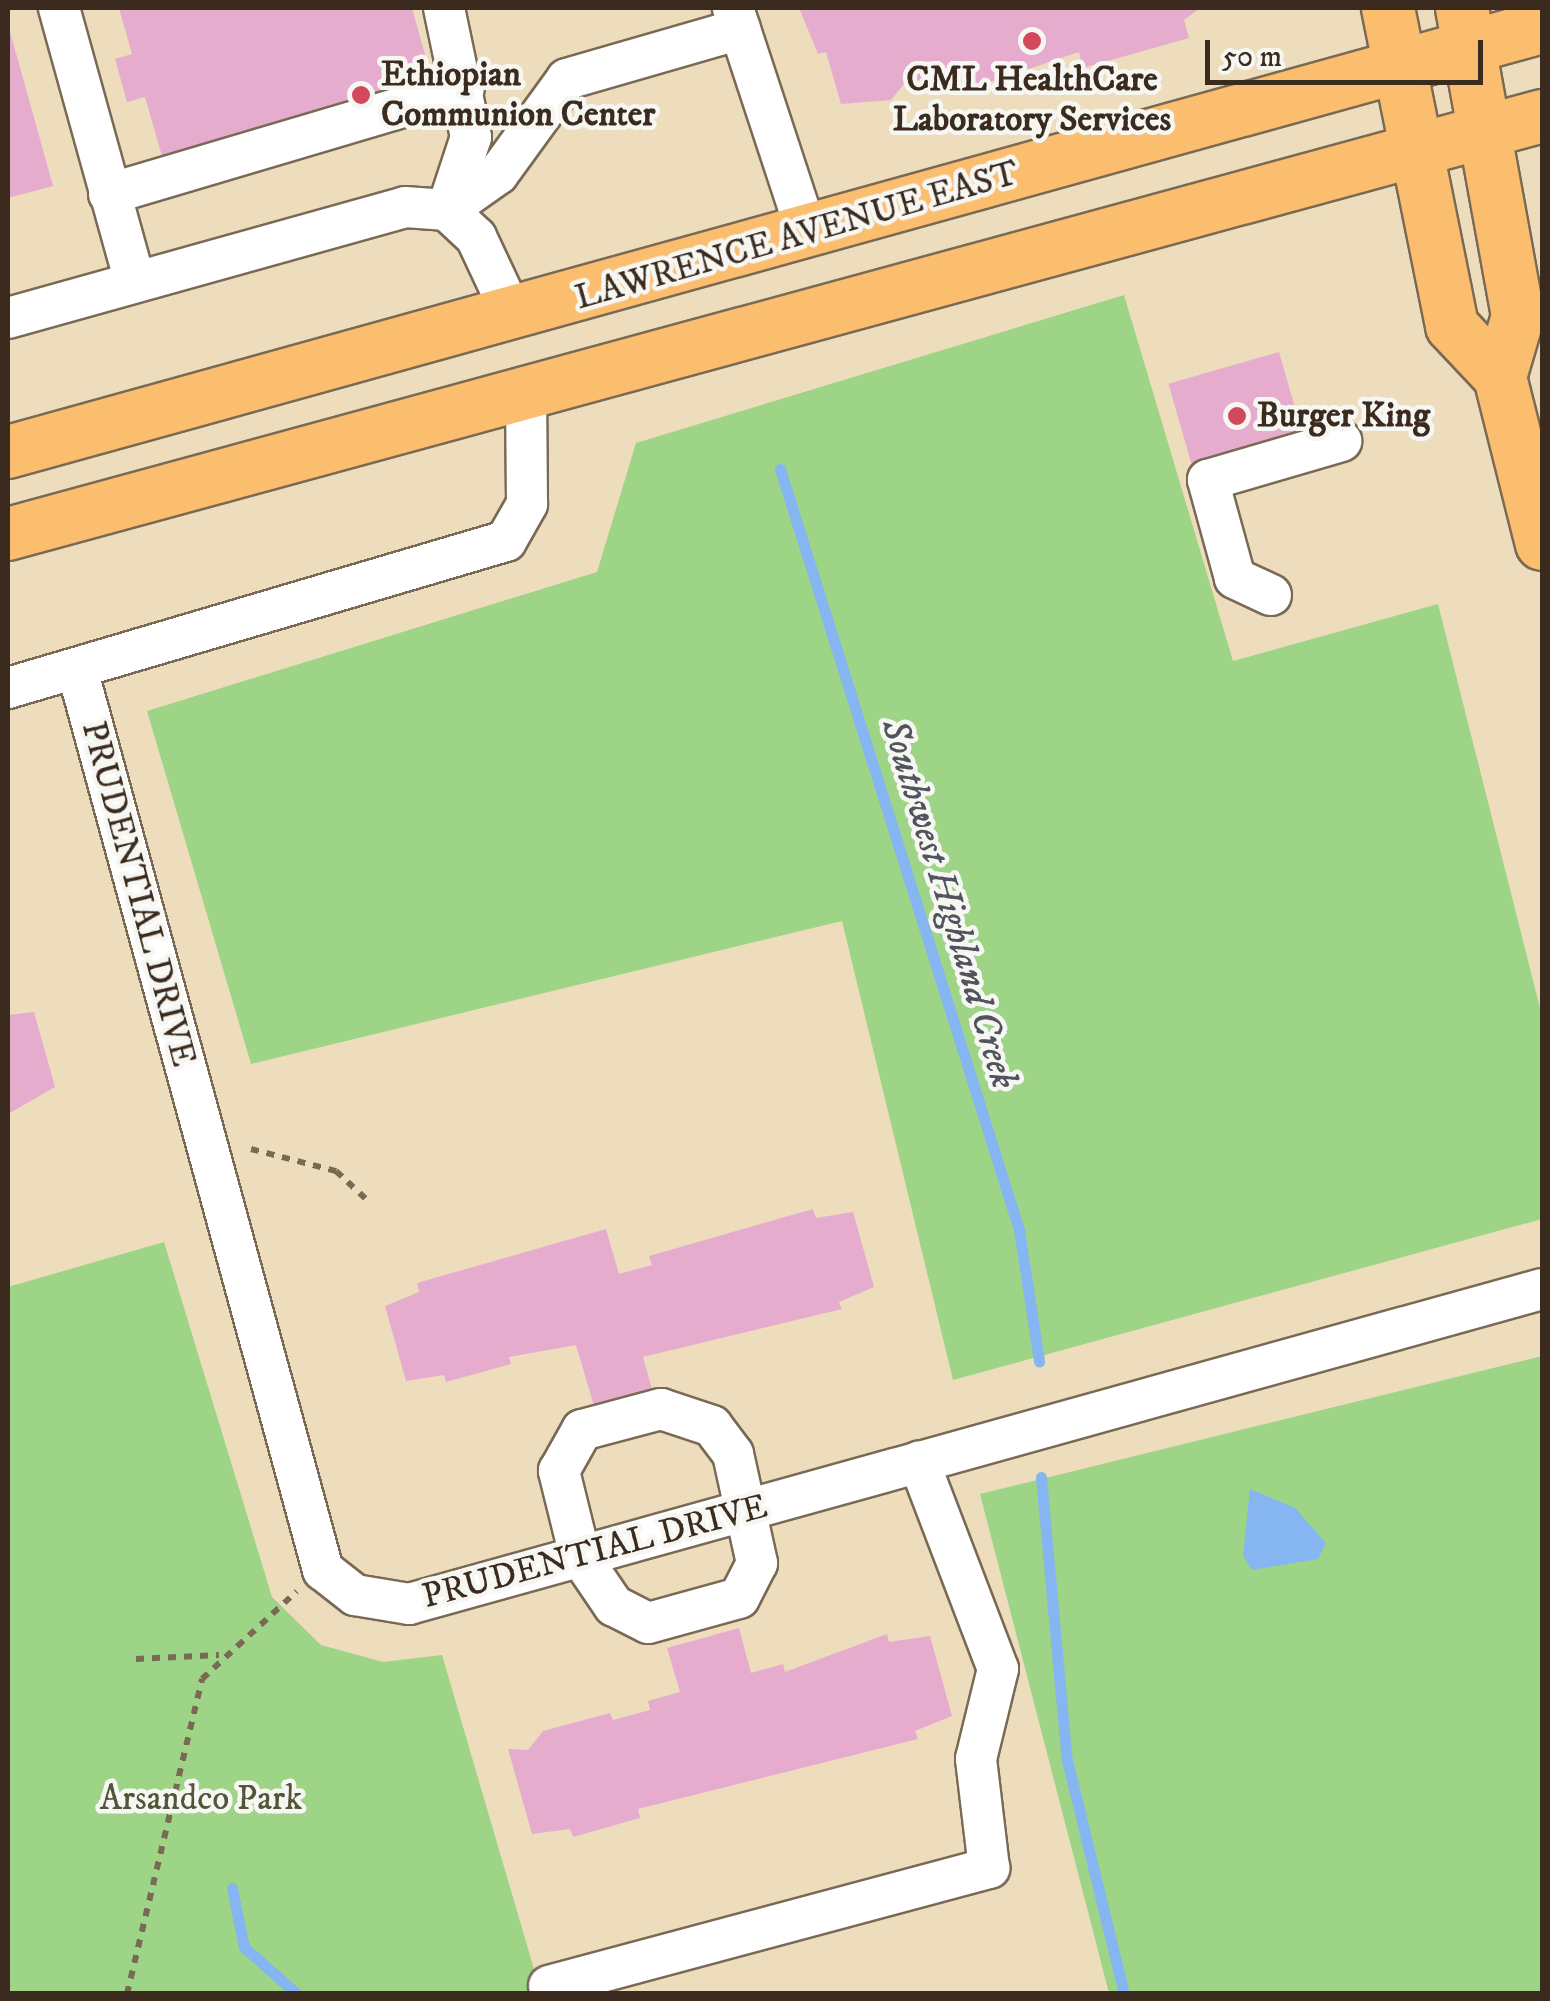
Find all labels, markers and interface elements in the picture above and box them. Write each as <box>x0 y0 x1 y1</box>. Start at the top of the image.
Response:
scale bar <box>1210 20 1488 82</box>
marker: CML HealthCare Laboratory Services <box>1019 28 1045 54</box>
text: 50 m <box>1222 39 1282 76</box>
place label: Ethiopian Communion Center <box>381 54 655 136</box>
place label: CML HealthCare Laboratory Services <box>893 59 1171 141</box>
marker: Ethiopian Communion Center <box>350 84 372 106</box>
street label: LAWRENCE AVENUE EAST <box>570 153 1024 319</box>
place label: Burger King <box>1257 395 1430 437</box>
marker: Burger King <box>1226 405 1248 427</box>
water label: Southwest Highland Creek <box>870 714 1026 1094</box>
street label: PRUDENTIAL DRIVE <box>72 717 204 1071</box>
street label: PRUDENTIAL DRIVE <box>418 1486 772 1618</box>
park label: Arsandco Park <box>100 1778 302 1820</box>

